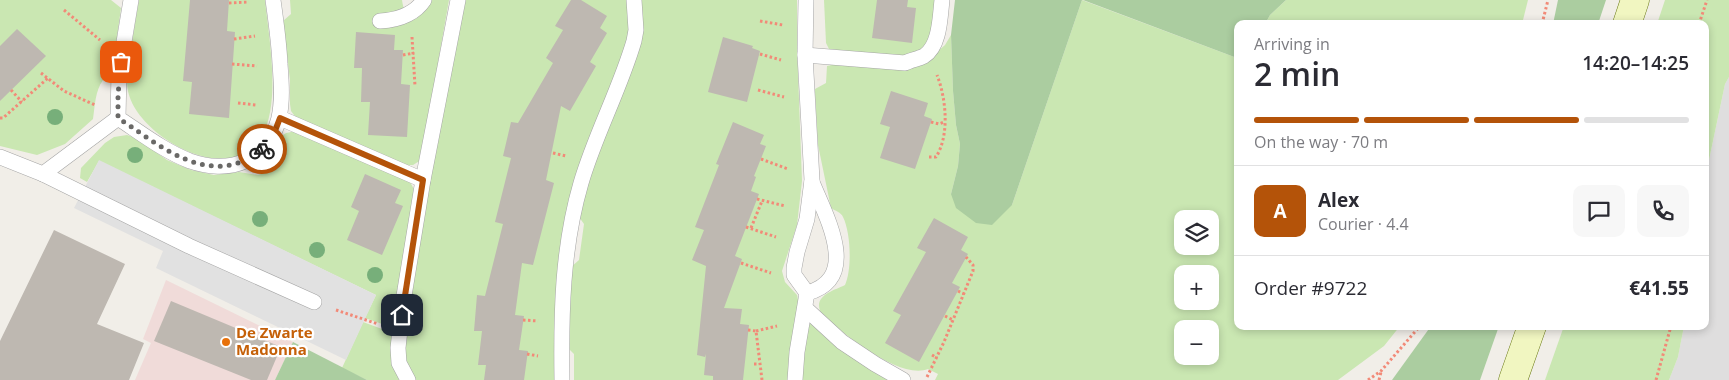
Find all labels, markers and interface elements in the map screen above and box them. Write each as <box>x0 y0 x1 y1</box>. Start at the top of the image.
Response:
text: Arriving in <box>1254 33 1330 55</box>
pin <box>100 41 142 83</box>
icon: bag <box>107 48 135 76</box>
text: 14:20–14:25 <box>1582 50 1689 76</box>
text: 2 min <box>1254 52 1340 95</box>
courier <box>237 124 287 174</box>
text: On the way · 70 m <box>1254 131 1388 153</box>
icon: bike <box>248 135 276 163</box>
button: chat <box>1573 185 1625 237</box>
button: phone <box>1637 185 1689 237</box>
text: Alex <box>1318 187 1359 213</box>
text: A <box>1273 198 1287 224</box>
map controls <box>1174 210 1219 365</box>
button: layers <box>1174 210 1219 255</box>
text: Courier · 4.4 <box>1318 213 1409 235</box>
button: + <box>1174 265 1219 310</box>
text: Order #9722 <box>1254 275 1367 301</box>
text: €41.55 <box>1629 275 1689 301</box>
pin <box>381 294 423 336</box>
icon: home <box>388 301 416 329</box>
button: − <box>1174 320 1219 365</box>
place label: De Zwarte Madonna <box>236 322 313 359</box>
marker: De Zwarte Madonna <box>220 336 232 348</box>

